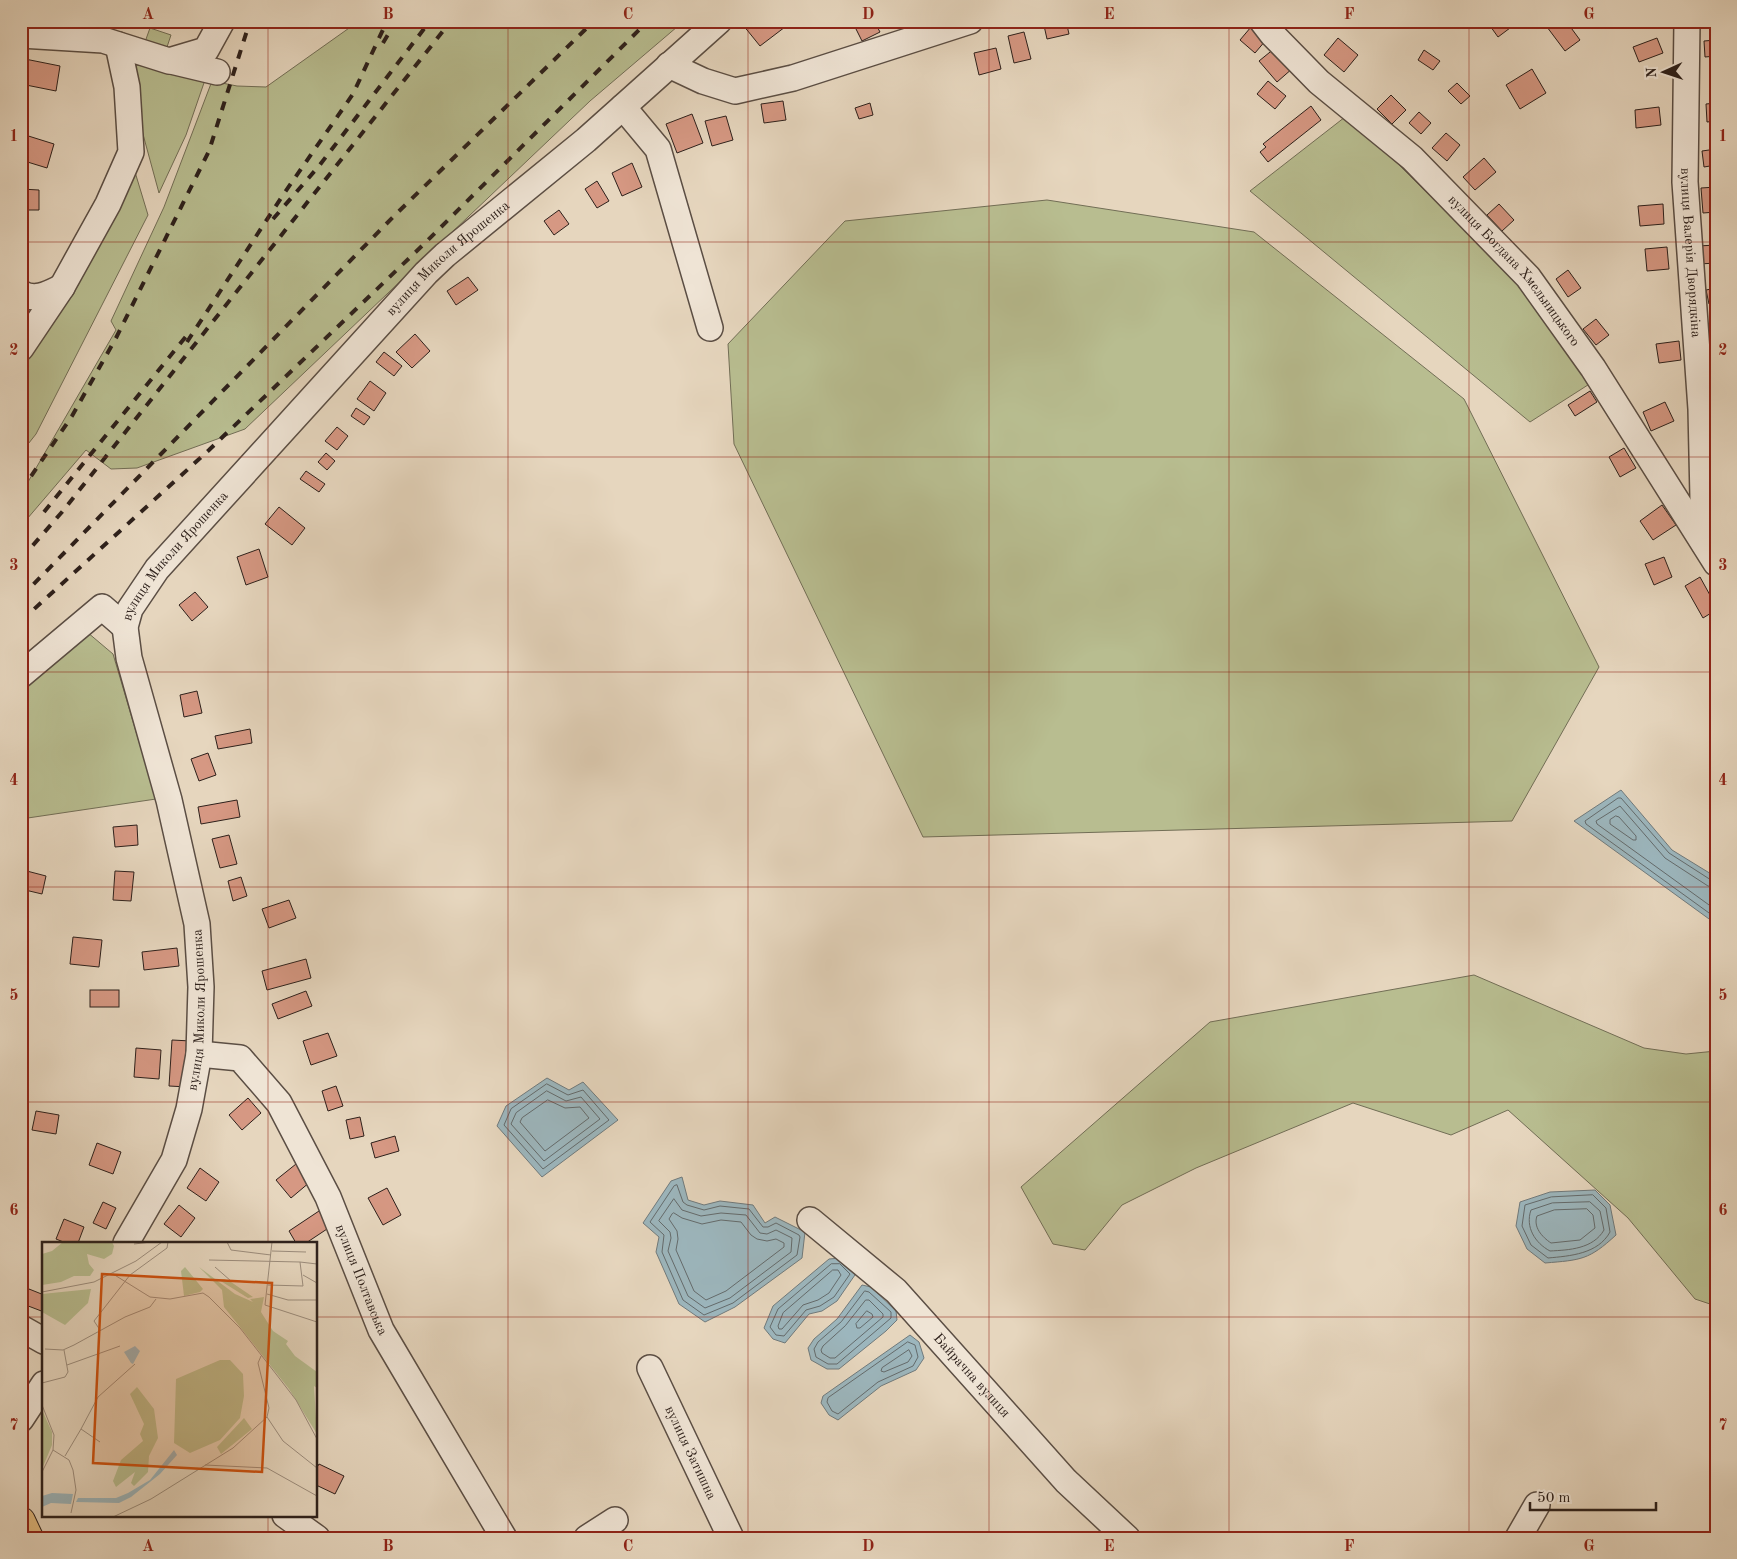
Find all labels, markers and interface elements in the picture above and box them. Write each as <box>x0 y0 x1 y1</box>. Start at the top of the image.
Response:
text: A <box>142 7 154 23</box>
text: B <box>382 7 394 23</box>
text: C <box>623 7 633 23</box>
text: D <box>862 7 874 23</box>
text: E <box>1103 7 1115 23</box>
text: F <box>1344 7 1355 23</box>
text: G <box>1583 7 1595 23</box>
north arrow <box>1640 48 1690 98</box>
text: N <box>1645 67 1659 78</box>
text: 1 <box>9 129 19 145</box>
text: 1 <box>1718 129 1728 145</box>
street label: вулиця Валерія Дворядкіна <box>1678 168 1703 338</box>
street label: вулиця Богдана Хмельницького <box>1445 193 1582 349</box>
street label: вулиця Миколи Ярошенка <box>384 198 512 318</box>
text: 2 <box>9 343 19 359</box>
text: 2 <box>1718 343 1728 359</box>
street label: вулиця Миколи Ярошенка <box>120 489 231 622</box>
text: 3 <box>9 558 19 574</box>
text: 3 <box>1718 558 1728 574</box>
text: 4 <box>9 773 19 789</box>
text: 4 <box>1718 773 1728 789</box>
street label: вулиця Миколи Ярошенка <box>185 928 208 1092</box>
text: 5 <box>9 988 19 1004</box>
text: 5 <box>1718 988 1728 1004</box>
text: 6 <box>9 1203 19 1219</box>
text: 6 <box>1718 1203 1728 1219</box>
street label: вулиця Полтавська <box>333 1222 390 1338</box>
inset map <box>42 1242 318 1516</box>
street label: Байрачна вулиця <box>931 1331 1013 1420</box>
street label: вулиця Затишна <box>662 1404 719 1502</box>
text: 7 <box>9 1418 19 1434</box>
text: 7 <box>1718 1418 1728 1434</box>
scale bar <box>1530 1479 1656 1511</box>
text: 50 m <box>1537 1491 1571 1506</box>
text: A <box>142 1539 154 1555</box>
text: B <box>382 1539 394 1555</box>
text: C <box>623 1539 633 1555</box>
text: D <box>862 1539 874 1555</box>
text: E <box>1103 1539 1115 1555</box>
text: F <box>1344 1539 1355 1555</box>
text: G <box>1583 1539 1595 1555</box>

